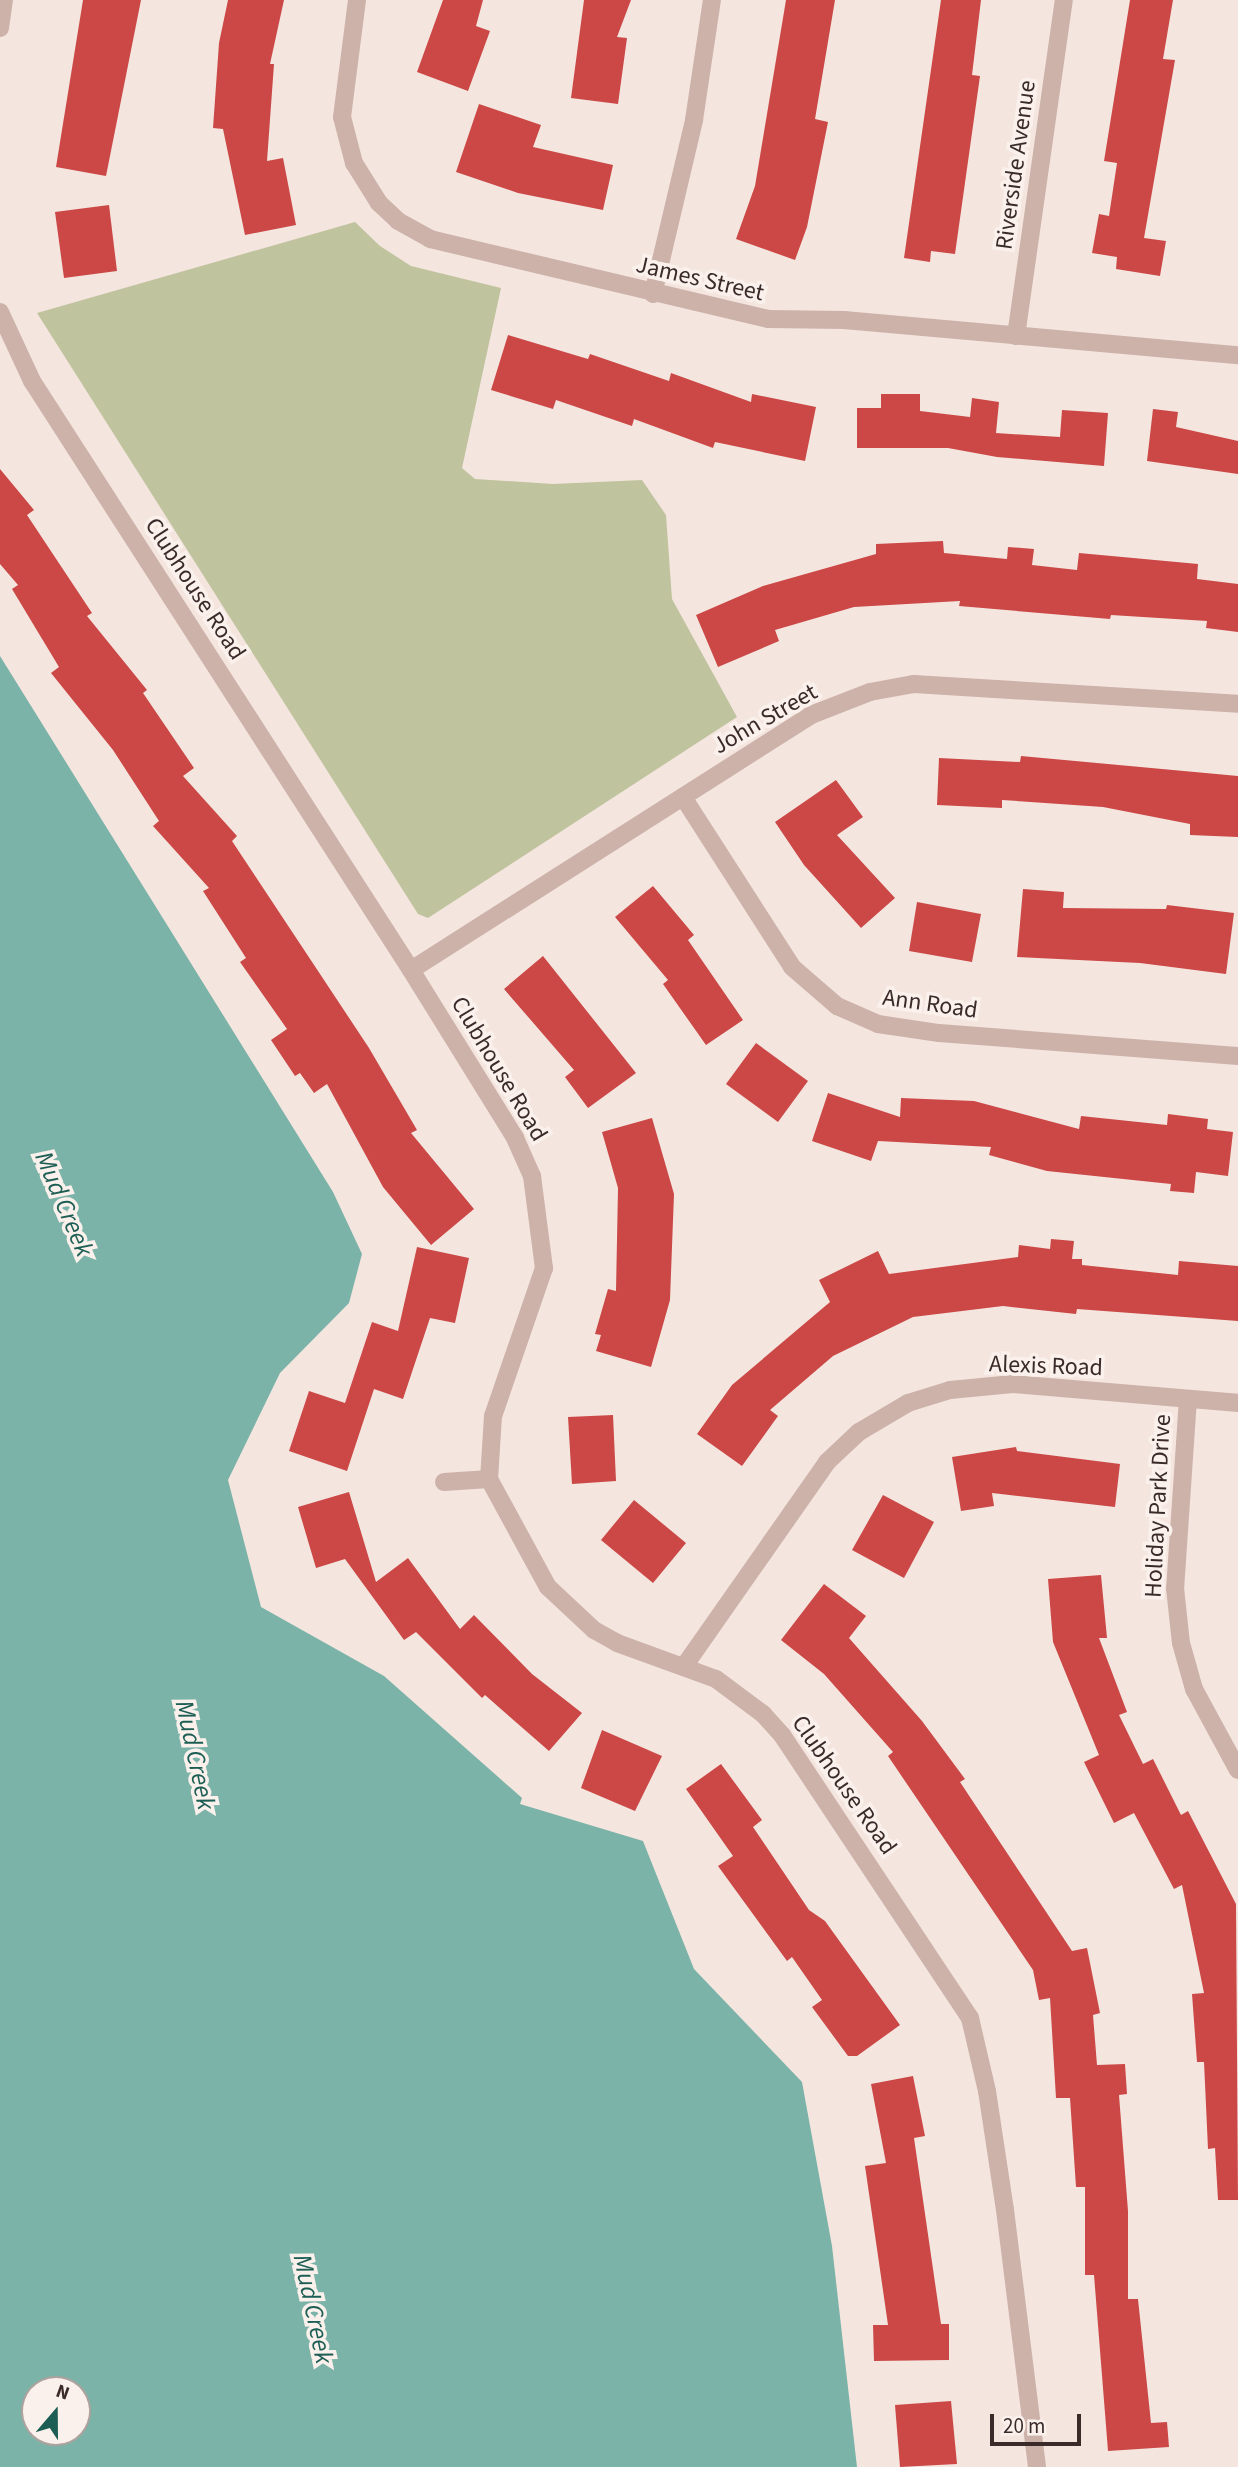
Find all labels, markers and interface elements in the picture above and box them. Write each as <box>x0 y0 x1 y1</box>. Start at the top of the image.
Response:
street label: Riverside Avenue <box>990 78 1042 252</box>
street label: James Street <box>633 250 767 308</box>
street label: Clubhouse Road <box>138 513 252 665</box>
street label: John Street <box>708 678 822 760</box>
street label: Ann Road <box>881 983 979 1025</box>
street label: Clubhouse Road <box>445 991 553 1147</box>
water label: Mud Creek <box>28 1147 100 1261</box>
street label: Alexis Road <box>989 1350 1103 1382</box>
street label: Holiday Park Drive <box>1139 1413 1177 1599</box>
water label: Mud Creek <box>168 1697 222 1813</box>
street label: Clubhouse Road <box>785 1710 903 1860</box>
water label: Mud Creek <box>286 2251 340 2367</box>
north arrow <box>21 2376 91 2446</box>
text: N <box>52 2378 73 2408</box>
scale bar <box>993 2400 1084 2444</box>
text: 20 m <box>1003 2411 1045 2441</box>

